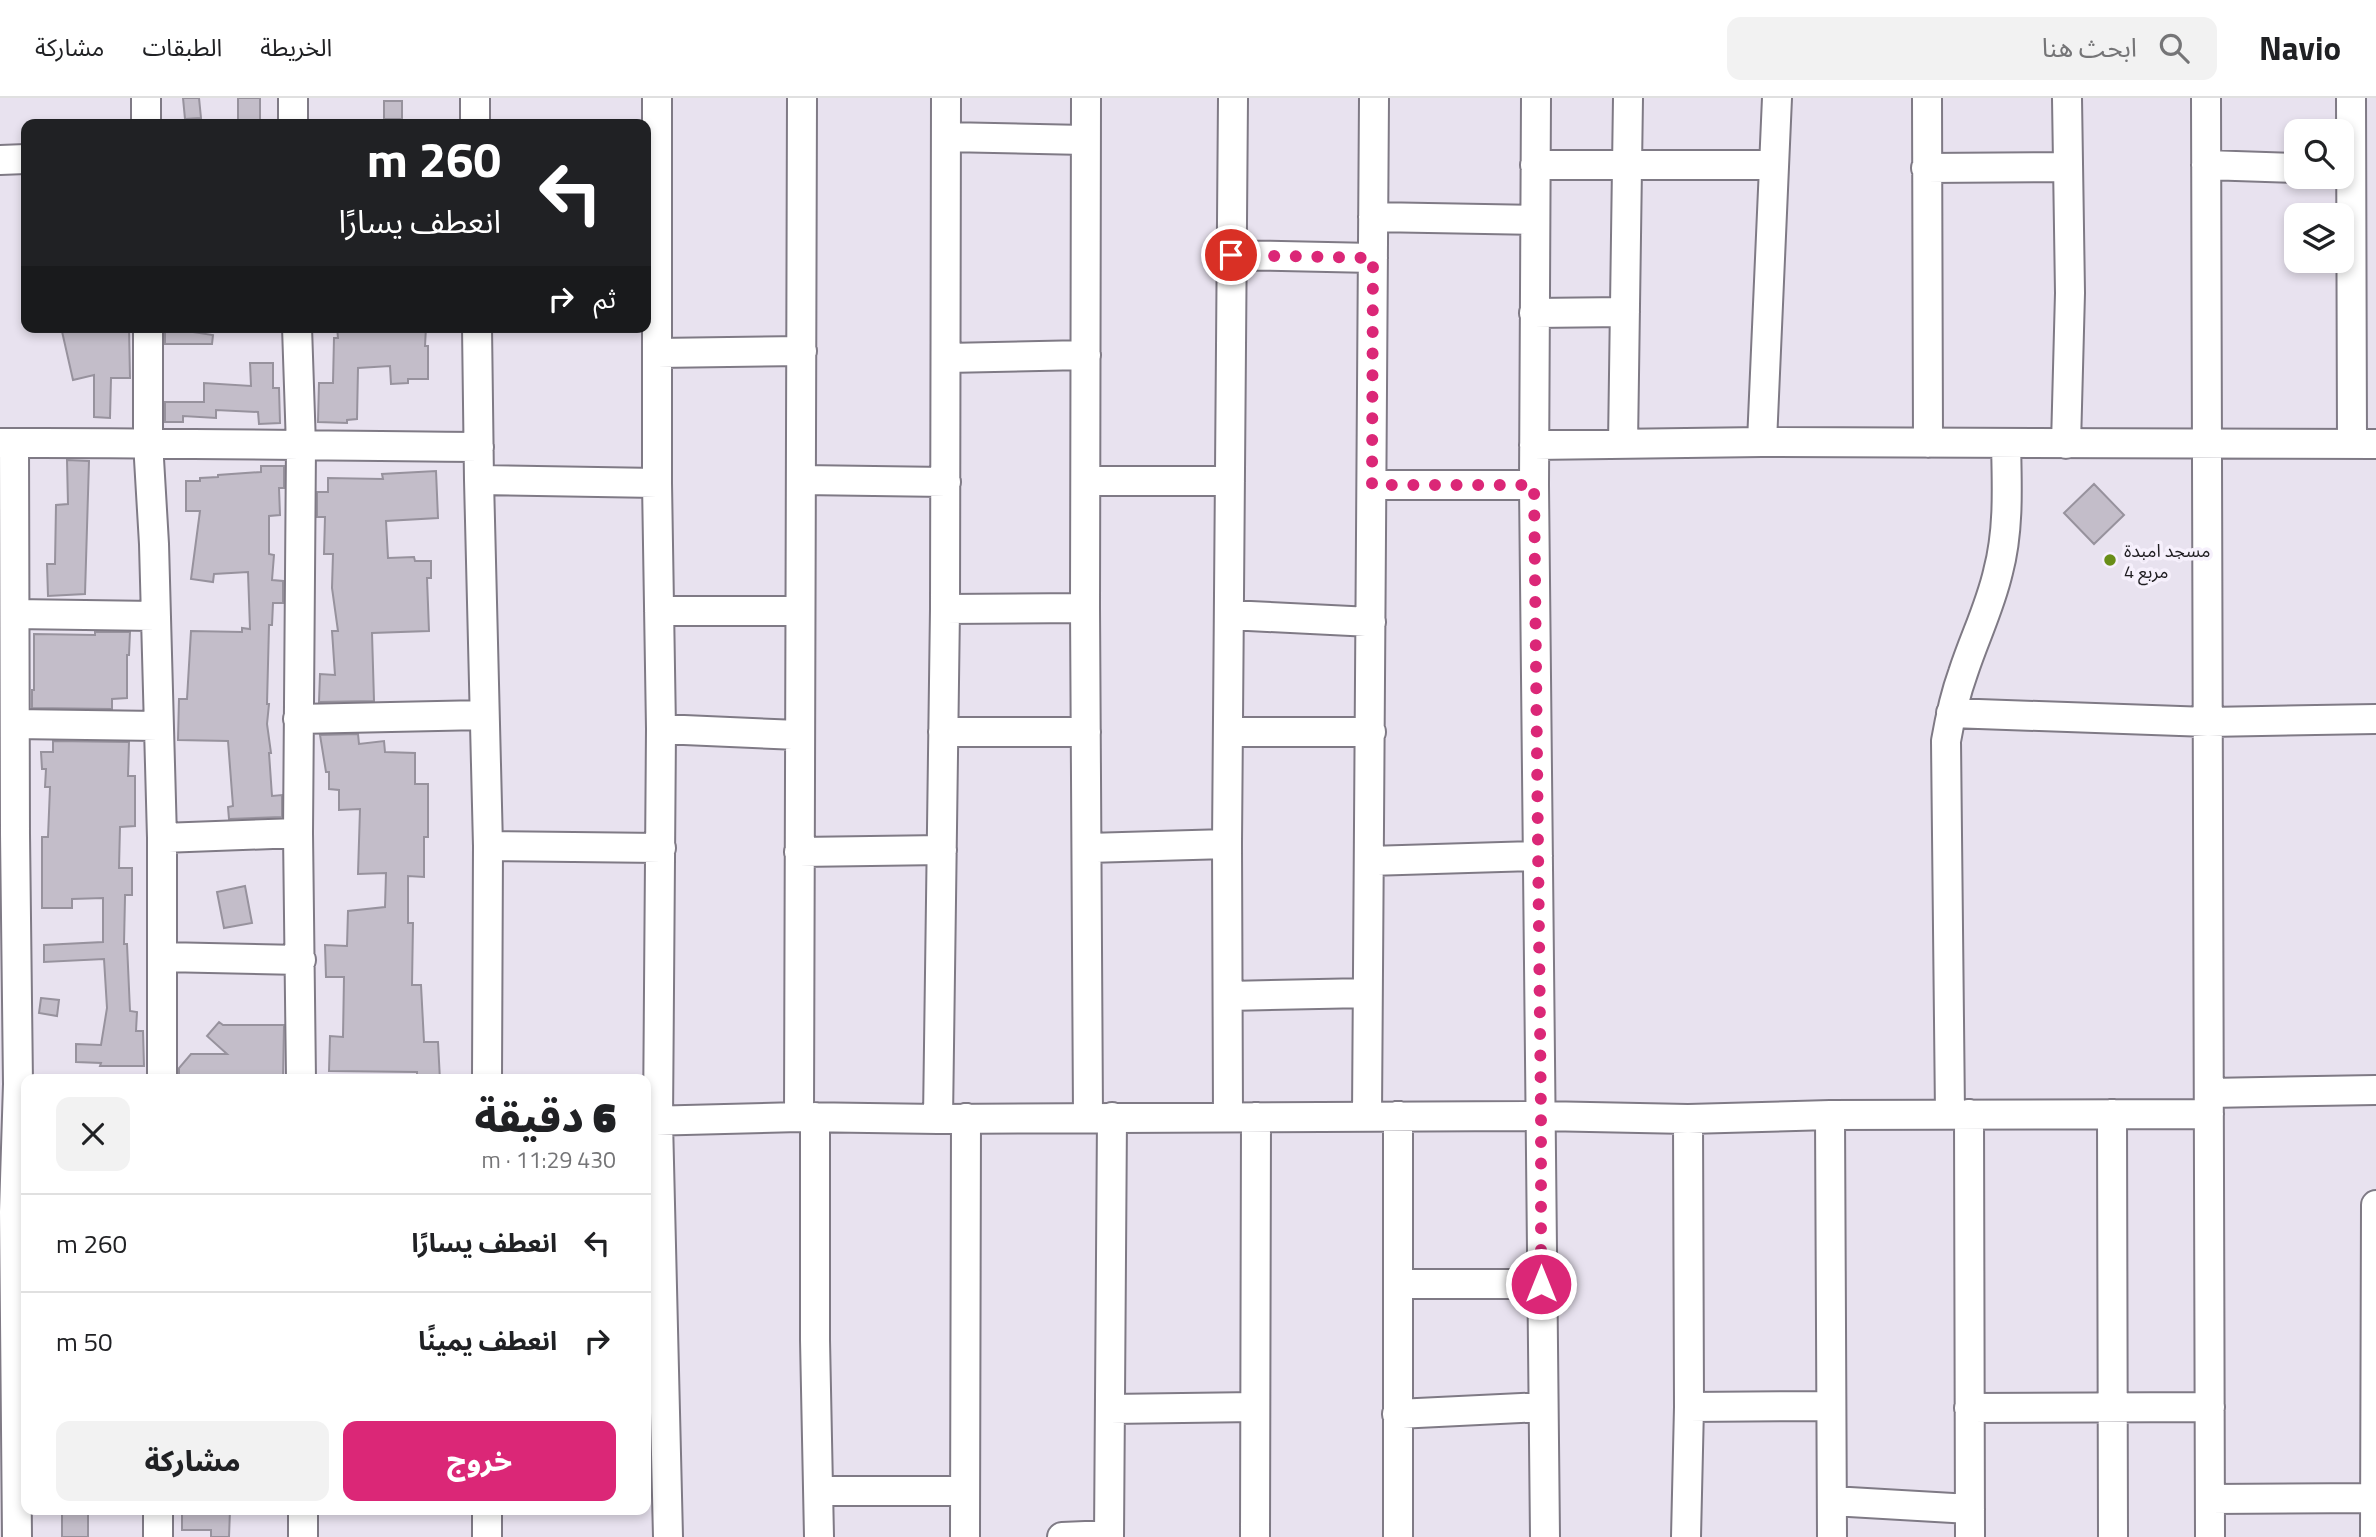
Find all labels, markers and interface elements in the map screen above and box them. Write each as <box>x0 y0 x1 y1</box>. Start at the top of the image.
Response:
search box <box>1727 17 2217 80</box>
text: Navio <box>2259 23 2341 73</box>
text: ابحث هنا <box>2042 28 2137 67</box>
text: مشاركة <box>35 29 104 65</box>
text: الطبقات <box>142 29 222 65</box>
text: الخريطة <box>260 29 332 65</box>
icon: search <box>2155 29 2193 67</box>
map controls <box>2284 119 2354 273</box>
button: search <box>2284 119 2354 189</box>
text: 260 m <box>367 121 501 196</box>
icon: left <box>525 147 616 238</box>
text: انعطف يسارًا <box>339 197 501 245</box>
button: layers <box>2284 203 2354 273</box>
pin <box>1201 225 1261 285</box>
icon: arrive <box>1212 236 1250 274</box>
text: ثم <box>594 279 616 318</box>
icon: right <box>542 280 580 318</box>
place label: مسجد امبدة مربع 4 <box>2124 537 2211 586</box>
marker: مسجد امبدة مربع 4 <box>2102 552 2118 568</box>
text: 6 دقيقة <box>474 1084 616 1148</box>
button: close <box>56 1097 130 1171</box>
text: 430 m · 11:29 <box>481 1142 616 1177</box>
text: انعطف يسارًا <box>412 1223 557 1262</box>
text: 260 m <box>56 1224 127 1263</box>
icon: left <box>578 1224 616 1262</box>
position arrow <box>1504 1247 1578 1321</box>
text: انعطف يمينًا <box>418 1321 557 1360</box>
text: 50 m <box>56 1322 113 1361</box>
icon: right <box>578 1322 616 1360</box>
button: مشاركة <box>56 1421 329 1501</box>
button: خروج <box>343 1421 616 1501</box>

